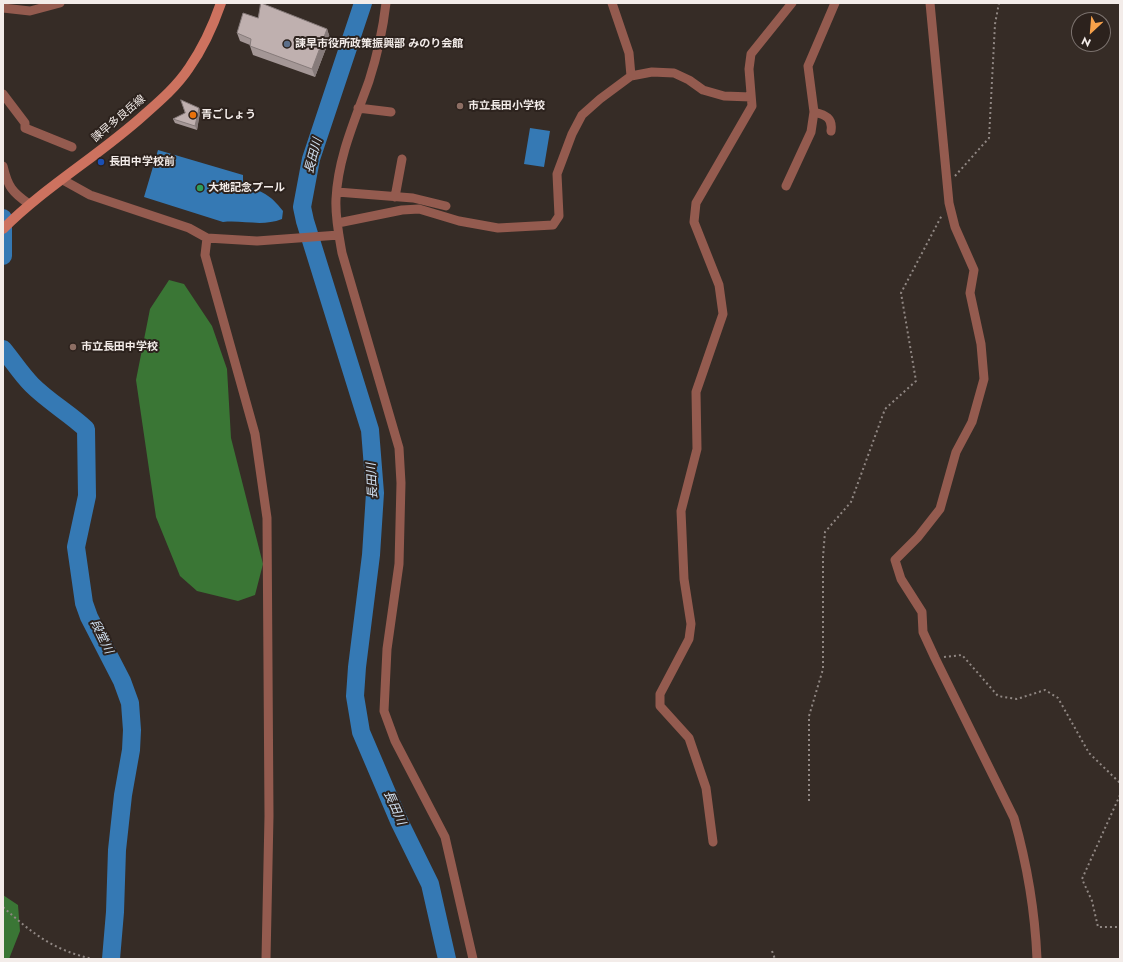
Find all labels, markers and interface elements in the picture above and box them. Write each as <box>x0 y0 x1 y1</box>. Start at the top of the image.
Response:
north arrow <box>1071 12 1111 52</box>
text: N <box>1079 33 1094 51</box>
place label: 諫早市役所政策振興部 みのり会館 <box>295 37 463 51</box>
marker: 諫早市役所政策振興部 みのり会館 <box>282 39 292 49</box>
street label: 諫早多良岳線 <box>89 93 149 145</box>
place label: 市立長田小学校 <box>468 99 545 113</box>
marker: 市立長田小学校 <box>455 101 465 111</box>
place label: 青ごしょう <box>201 108 256 122</box>
marker: 青ごしょう <box>188 110 198 120</box>
water label: 長田川 <box>302 137 326 175</box>
place label: 長田中学校前 <box>109 155 175 169</box>
marker: 長田中学校前 <box>96 157 106 167</box>
place label: 大地記念プール <box>208 181 285 195</box>
marker: 大地記念プール <box>195 183 205 193</box>
place label: 市立長田中学校 <box>81 340 158 354</box>
marker: 市立長田中学校 <box>68 342 78 352</box>
water label: 長田川 <box>365 463 381 499</box>
water label: 段堂川 <box>87 618 115 656</box>
water label: 長田川 <box>380 789 408 827</box>

